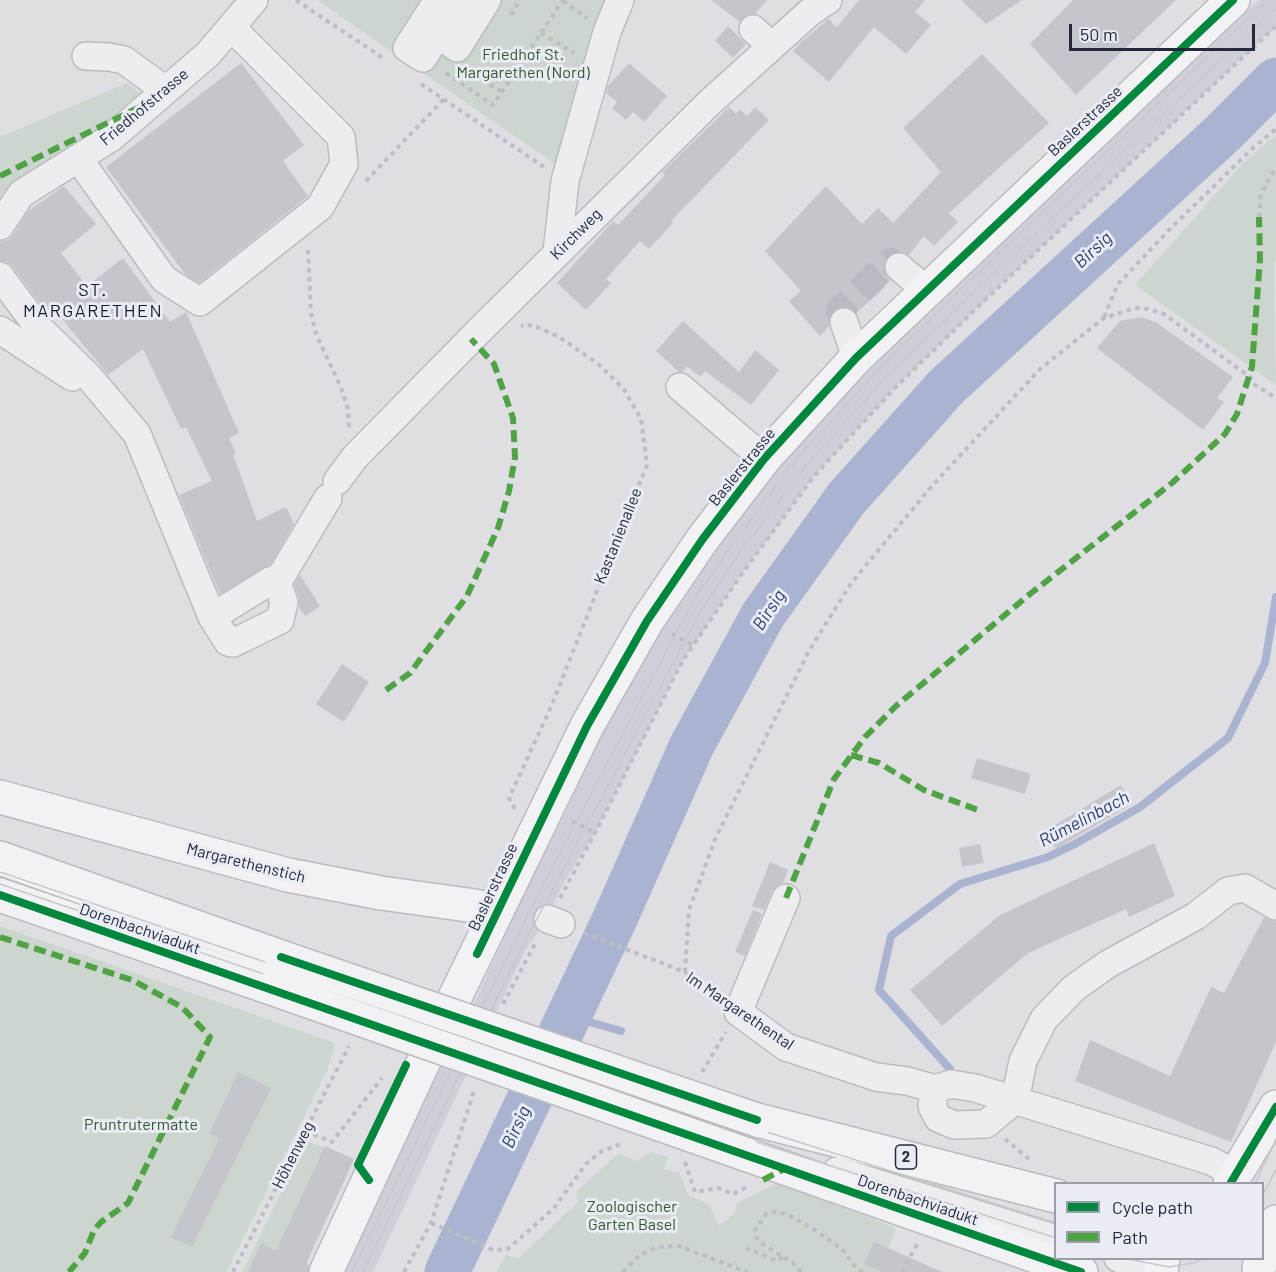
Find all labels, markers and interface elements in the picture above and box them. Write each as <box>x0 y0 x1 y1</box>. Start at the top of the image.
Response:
scale bar <box>1072 12 1258 50</box>
text: 50 m <box>1080 23 1118 45</box>
park label: Friedhof St. Margarethen (Nord) <box>456 45 590 83</box>
street label: Friedhofstrasse <box>96 64 192 150</box>
street label: Baslerstrasse <box>1044 82 1126 160</box>
street label: Kirchweg <box>546 204 606 264</box>
water label: Birsig <box>1070 227 1116 273</box>
district label: ST. MARGARETHEN <box>23 279 163 322</box>
street label: Baslerstrasse <box>705 424 779 510</box>
street label: Kastanienallee <box>590 485 646 587</box>
water label: Birsig <box>748 586 790 634</box>
water label: Rümelinbach <box>1035 786 1133 852</box>
street label: Margarethenstich <box>184 839 308 887</box>
street label: Baslerstrasse <box>464 840 522 934</box>
street label: Dorenbachviadukt <box>77 899 203 959</box>
street label: Im Margarethental <box>682 968 798 1054</box>
water label: Birsig <box>497 1103 535 1151</box>
park label: Pruntrutermatte <box>84 1115 198 1135</box>
street label: Höhenweg <box>268 1118 318 1192</box>
road number: 2 <box>896 1145 916 1169</box>
street label: Dorenbachviadukt <box>855 1170 981 1230</box>
legend <box>1054 1182 1264 1260</box>
text: Cycle path <box>1112 1196 1193 1218</box>
park label: Zoologischer Garten Basel <box>587 1197 677 1235</box>
text: Path <box>1112 1226 1148 1248</box>

